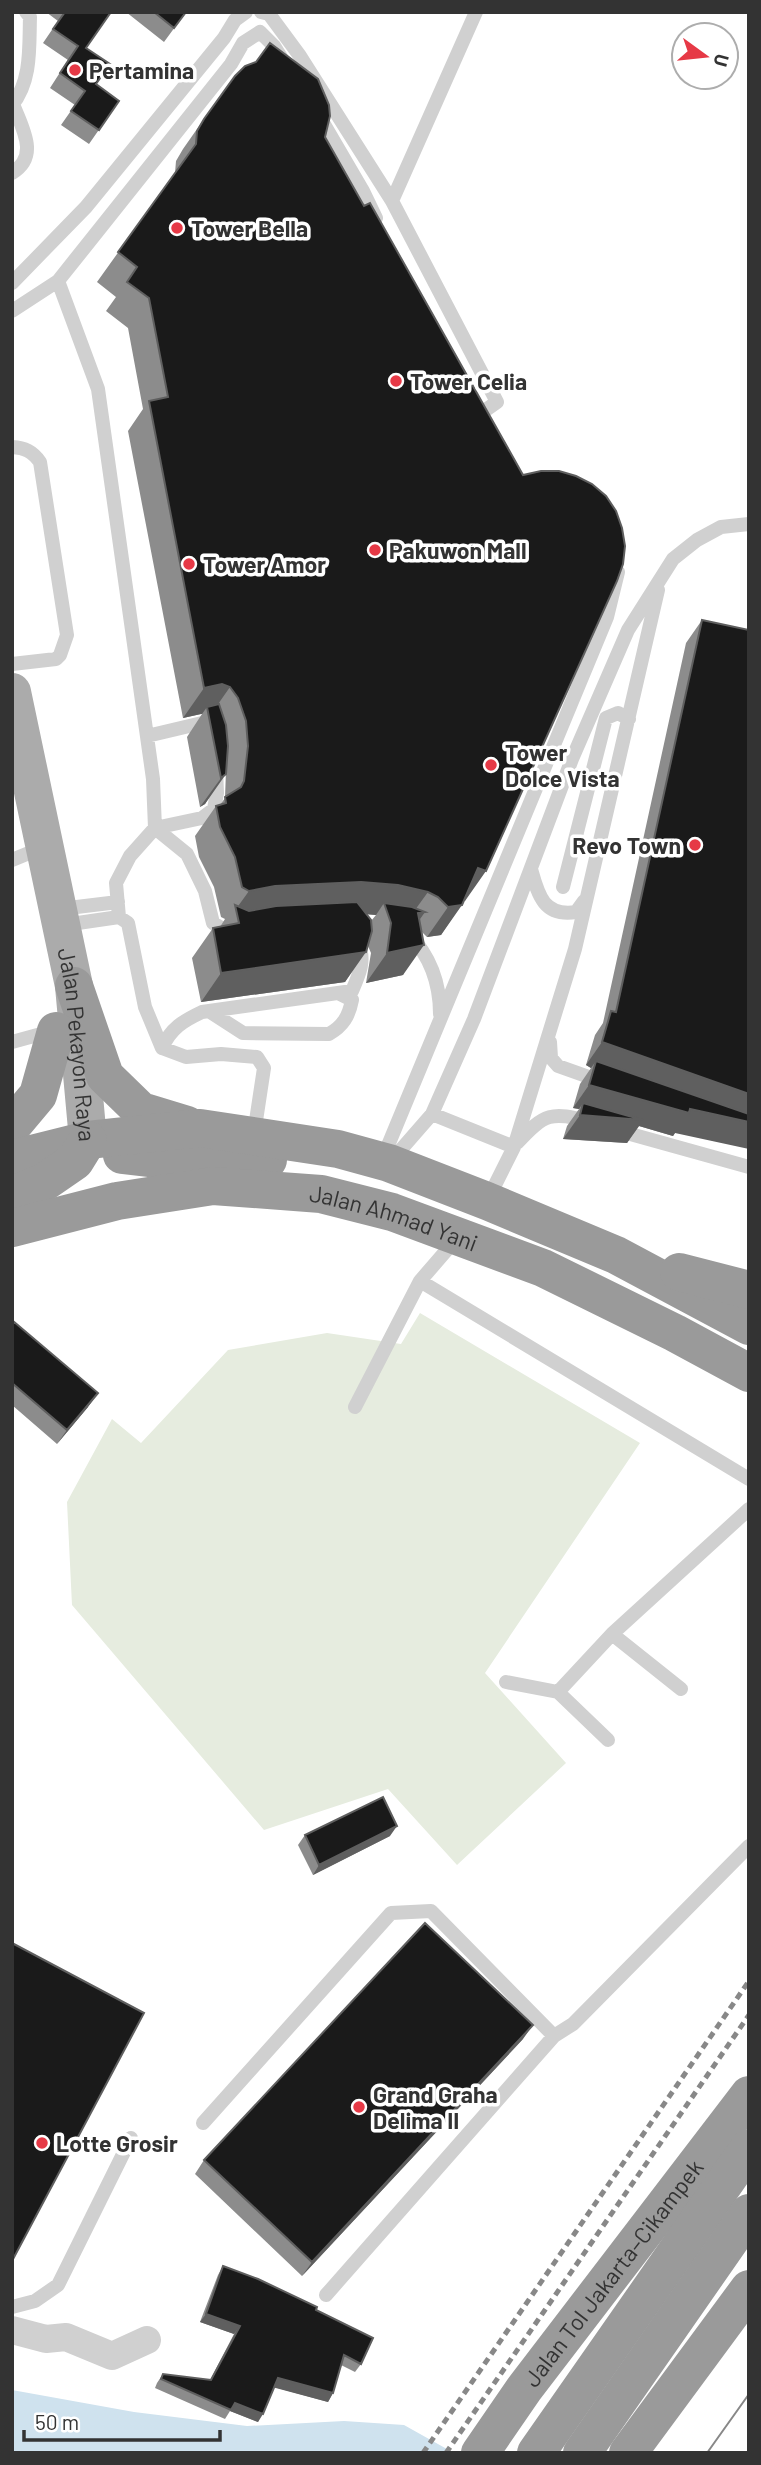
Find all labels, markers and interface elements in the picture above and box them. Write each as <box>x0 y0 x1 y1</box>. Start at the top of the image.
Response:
north arrow <box>670 21 740 91</box>
text: U <box>709 52 735 69</box>
place label: Pertamina <box>89 56 194 84</box>
marker: Pertamina <box>67 62 83 78</box>
place label: Tower Bella <box>191 214 308 242</box>
marker: Tower Bella <box>169 220 185 236</box>
place label: Tower Celia <box>410 367 527 395</box>
marker: Tower Celia <box>388 373 404 389</box>
place label: Pakuwon Mall <box>389 536 527 564</box>
marker: Pakuwon Mall <box>367 542 383 558</box>
place label: Tower Amor <box>203 550 326 578</box>
marker: Tower Amor <box>181 556 197 572</box>
place label: Tower Dolce Vista <box>505 738 620 792</box>
marker: Tower Dolce Vista <box>483 757 499 773</box>
place label: Revo Town <box>572 831 681 859</box>
marker: Revo Town <box>687 837 703 853</box>
street label: Jalan Pekayon Raya <box>52 945 102 1143</box>
street label: Jalan Ahmad Yani <box>308 1179 482 1257</box>
place label: Grand Graha Delima II <box>373 2080 498 2134</box>
marker: Grand Graha Delima II <box>351 2099 367 2115</box>
place label: Lotte Grosir <box>56 2129 178 2157</box>
marker: Lotte Grosir <box>34 2135 50 2151</box>
street label: Jalan Tol Jakarta–Cikampek <box>517 2154 709 2392</box>
scale bar <box>24 2398 220 2442</box>
text: 50 m <box>35 2409 79 2434</box>

